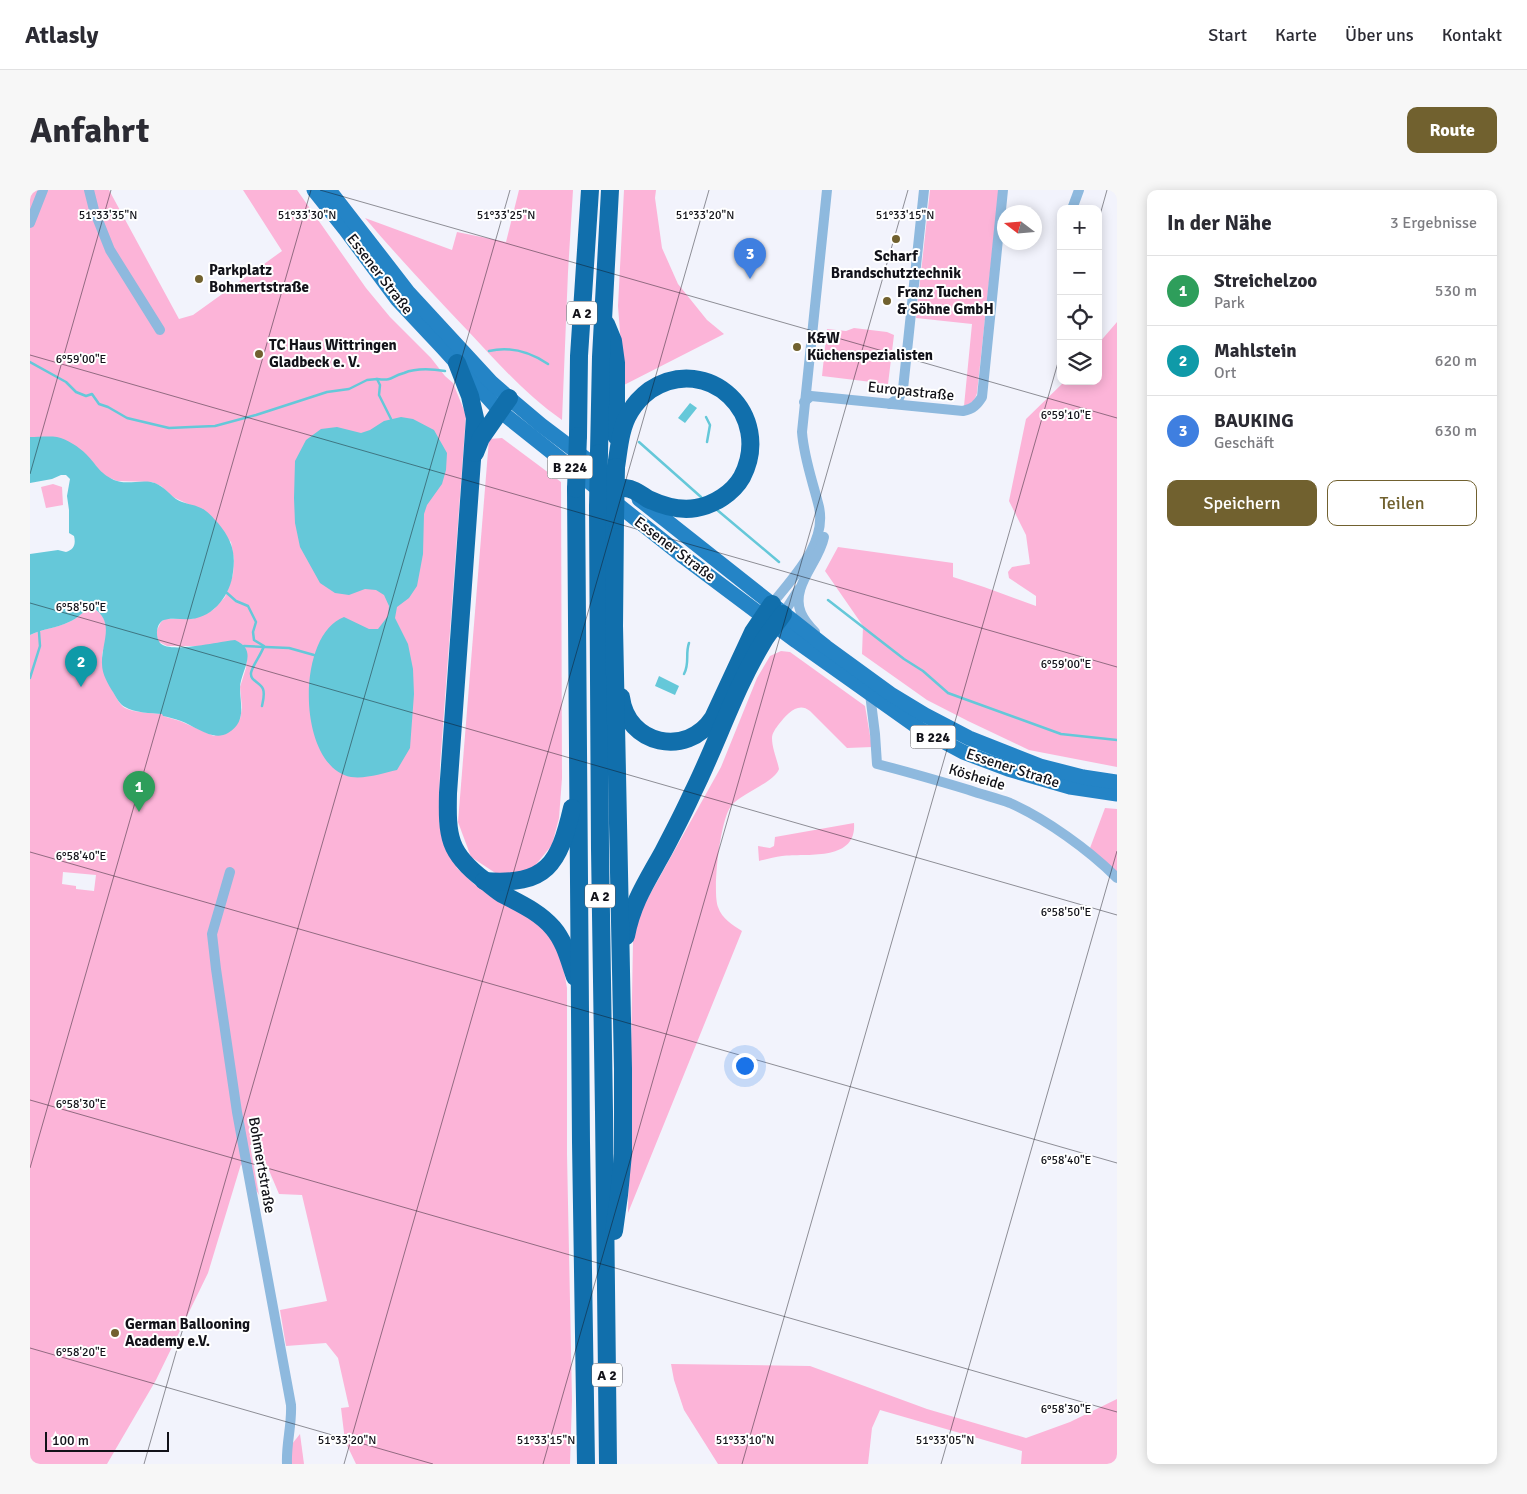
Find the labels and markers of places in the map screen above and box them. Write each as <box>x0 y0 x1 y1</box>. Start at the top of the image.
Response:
marker: Scharf Brandschutztechnik <box>890 233 902 245</box>
pin: 3 <box>734 238 766 279</box>
place label: Scharf Brandschutztechnik <box>831 247 961 282</box>
place label: Parkplatz Bohmertstraße <box>209 261 309 296</box>
marker: Parkplatz Bohmertstraße <box>193 273 205 285</box>
place label: Franz Tuchen & Söhne GmbH <box>897 283 994 318</box>
marker: Franz Tuchen & Söhne GmbH <box>881 295 893 307</box>
place label: K&W Küchenspezialisten <box>807 329 933 364</box>
place label: TC Haus Wittringen Gladbeck e. V. <box>269 336 397 371</box>
marker: K&W Küchenspezialisten <box>791 341 803 353</box>
marker: TC Haus Wittringen Gladbeck e. V. <box>253 348 265 360</box>
pin: 2 <box>65 646 97 687</box>
pin: 1 <box>123 771 155 812</box>
place label: German Ballooning Academy e.V. <box>125 1315 250 1350</box>
marker: German Ballooning Academy e.V. <box>109 1327 121 1339</box>

